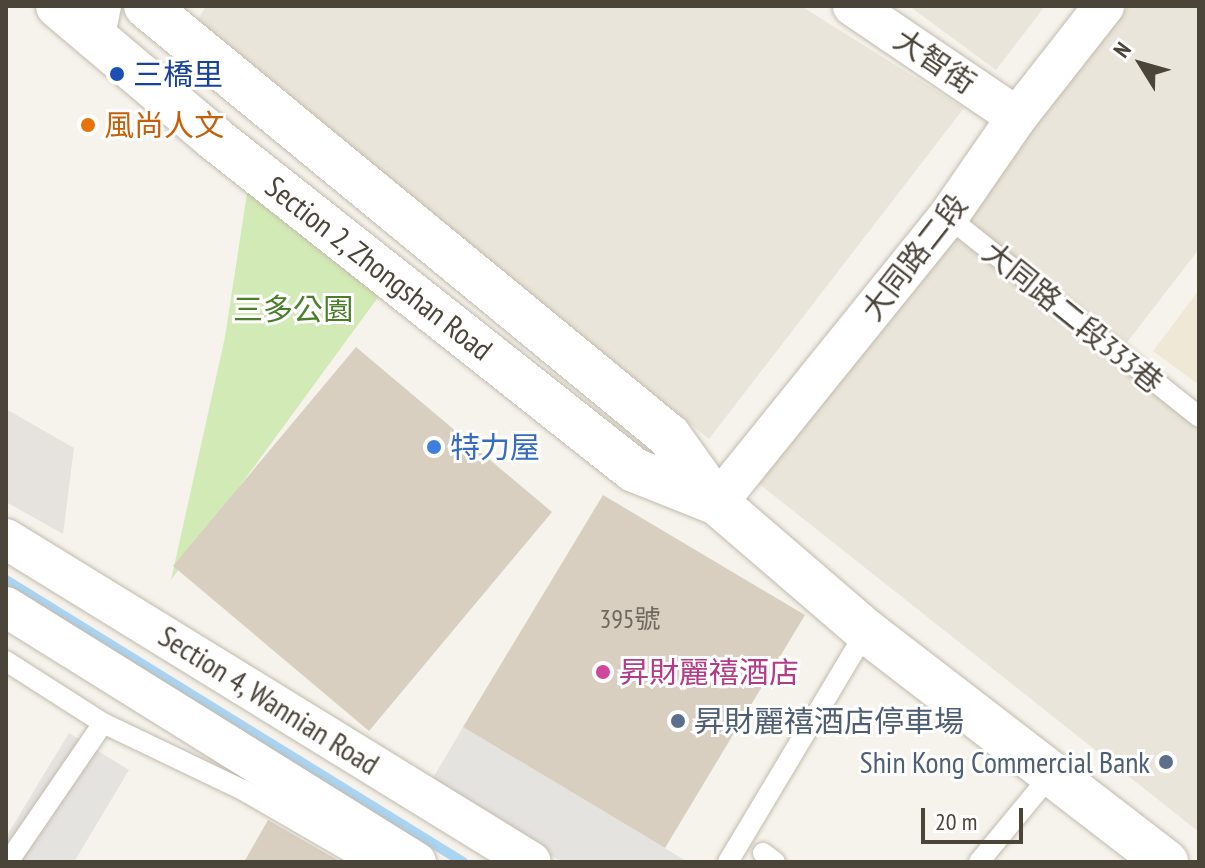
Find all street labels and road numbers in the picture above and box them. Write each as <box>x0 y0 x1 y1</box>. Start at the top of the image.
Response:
street label: 大智街 <box>888 21 982 101</box>
street label: Section 2, Zhongshan Road <box>258 168 500 368</box>
street label: 大同路二段 <box>854 187 974 327</box>
street label: 大同路二段333巷 <box>976 234 1170 400</box>
street label: Section 4, Wannian Road <box>151 617 387 783</box>

